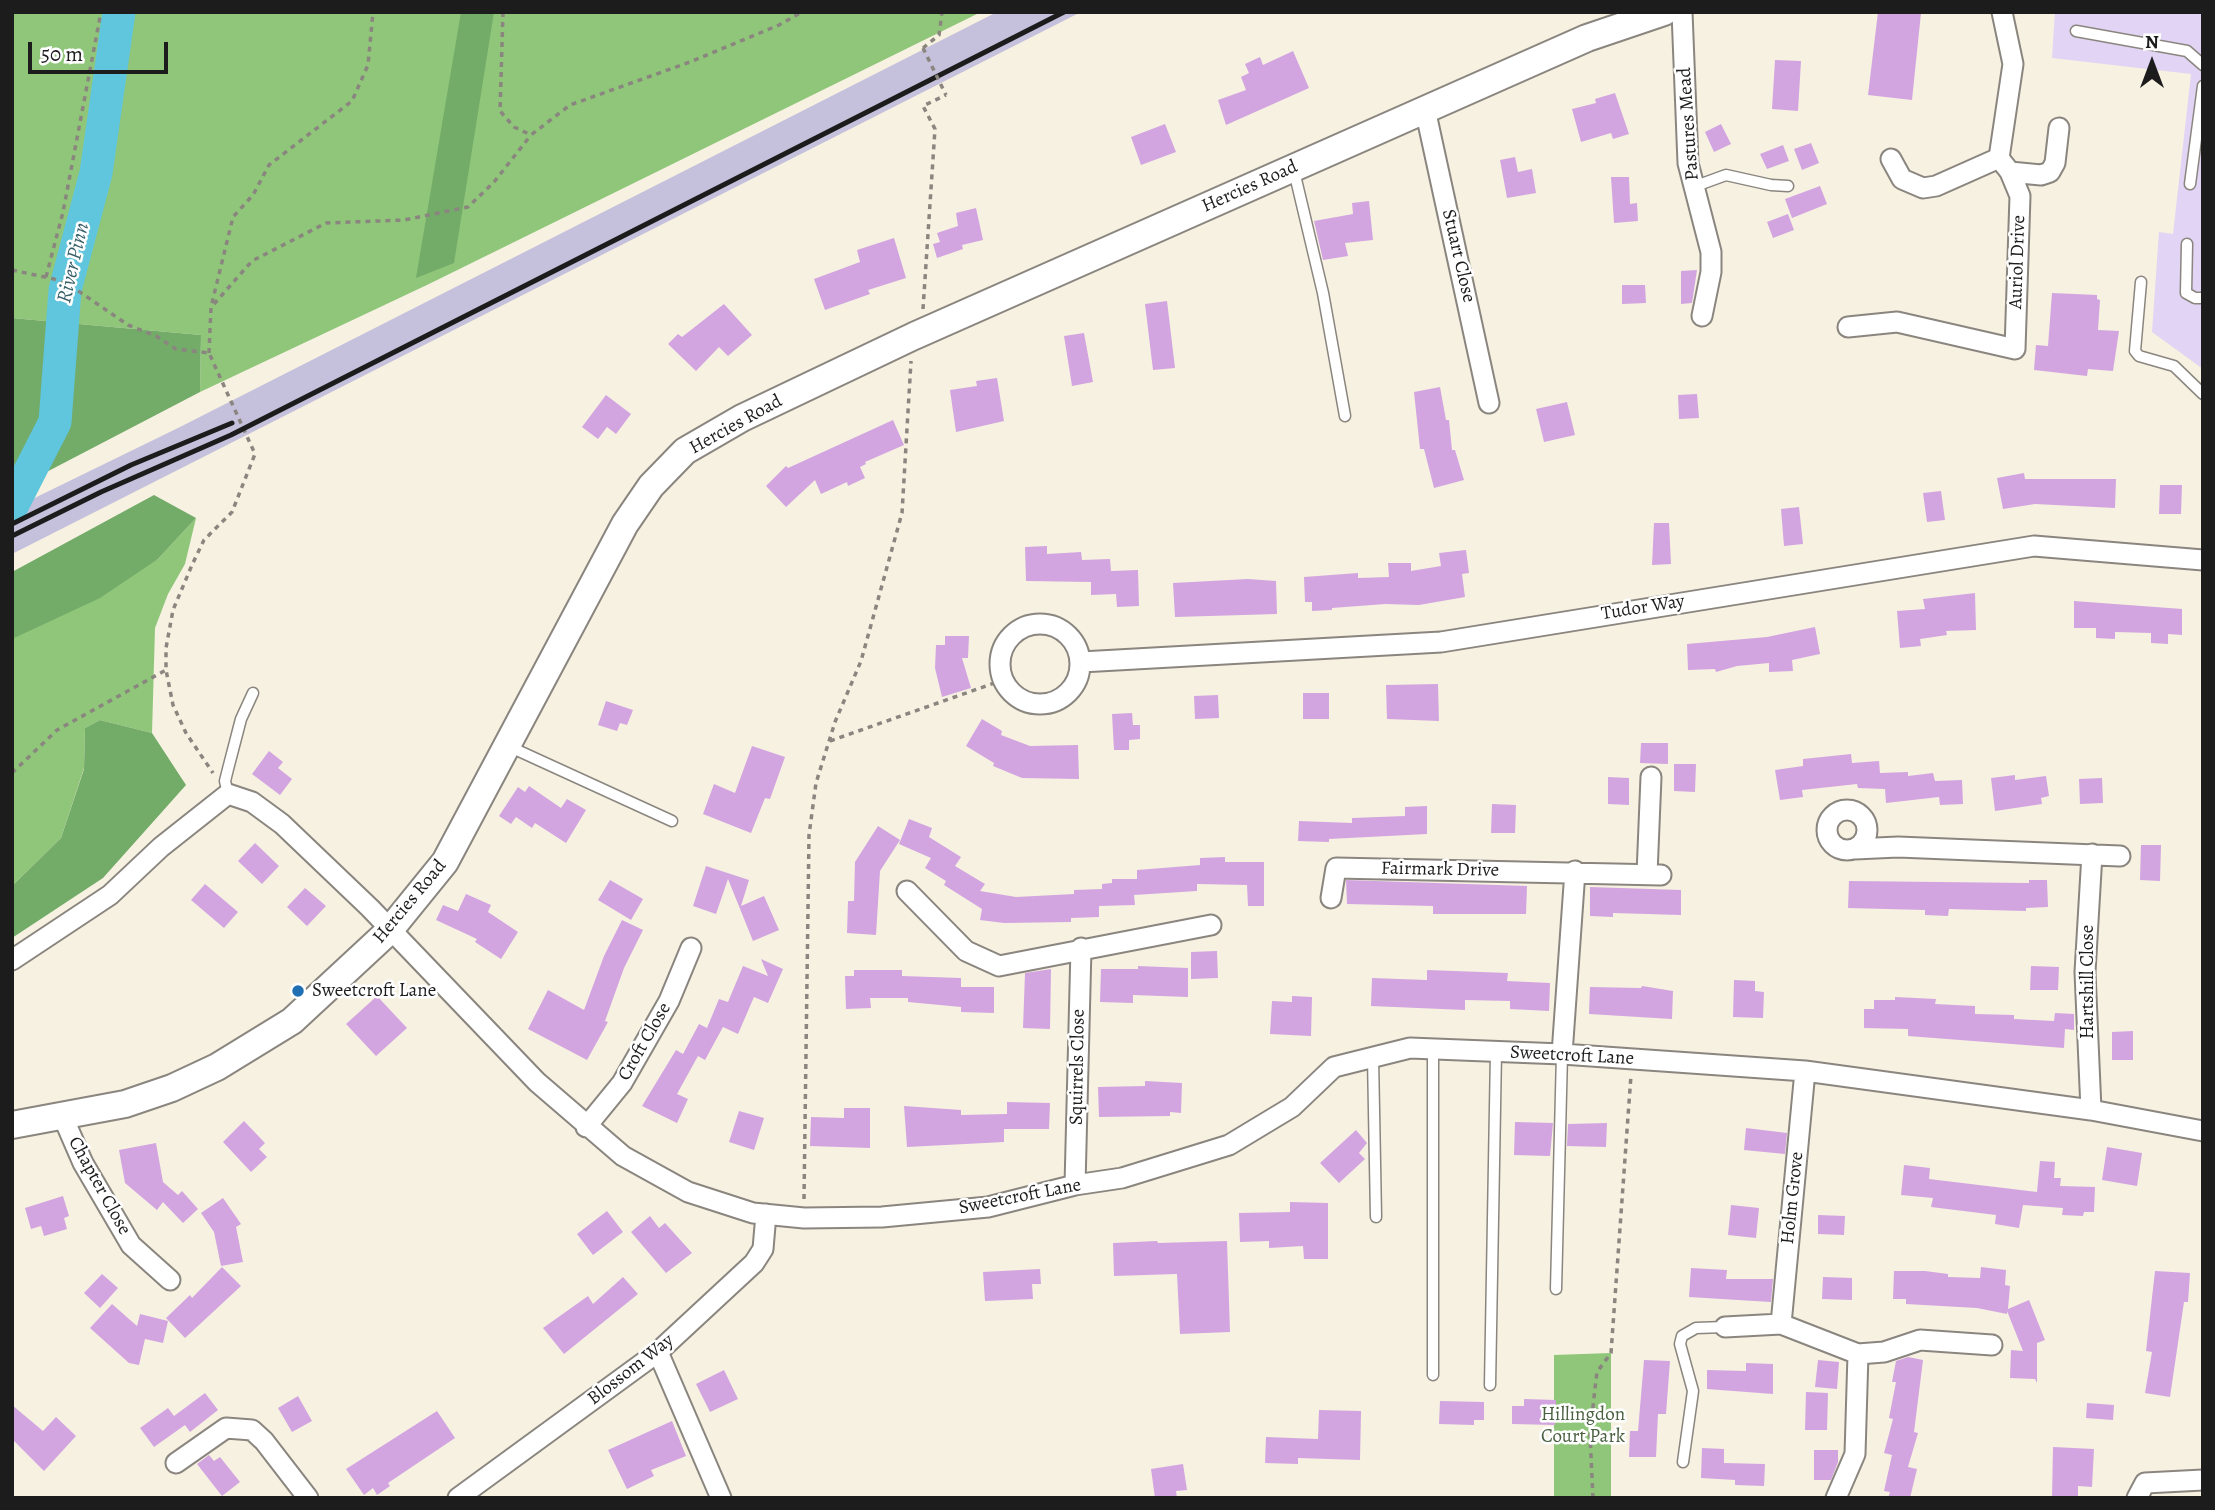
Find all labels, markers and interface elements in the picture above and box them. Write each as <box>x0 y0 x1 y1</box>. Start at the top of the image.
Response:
scale bar <box>32 28 172 72</box>
north arrow <box>2117 28 2187 98</box>
text: N <box>2145 29 2159 55</box>
text: 50 m <box>41 40 83 68</box>
street label: Pastures Mead <box>1674 67 1704 181</box>
street label: Hercies Road <box>1199 156 1301 218</box>
street label: Stuart Close <box>1436 207 1480 305</box>
street label: Auriol Drive <box>2005 215 2031 309</box>
water label: River Pinn <box>53 220 95 306</box>
street label: Hercies Road <box>686 390 786 460</box>
street label: Tudor Way <box>1600 590 1686 626</box>
street label: Hercies Road <box>368 855 452 949</box>
street label: Fairmark Drive <box>1381 858 1499 882</box>
street label: Hartshill Close <box>2077 925 2099 1039</box>
place label: Sweetcroft Lane <box>312 980 436 1002</box>
marker: Sweetcroft Lane <box>290 983 306 999</box>
street label: Croft Close <box>614 999 676 1085</box>
street label: Squirrels Close <box>1066 1009 1090 1125</box>
street label: Sweetcroft Lane <box>1509 1041 1635 1071</box>
street label: Chapter Close <box>63 1133 135 1239</box>
street label: Holm Grove <box>1777 1151 1809 1245</box>
street label: Sweetcroft Lane <box>957 1174 1083 1220</box>
street label: Blossom Way <box>583 1329 679 1411</box>
park label: Hillingdon Court Park <box>1541 1404 1625 1448</box>

